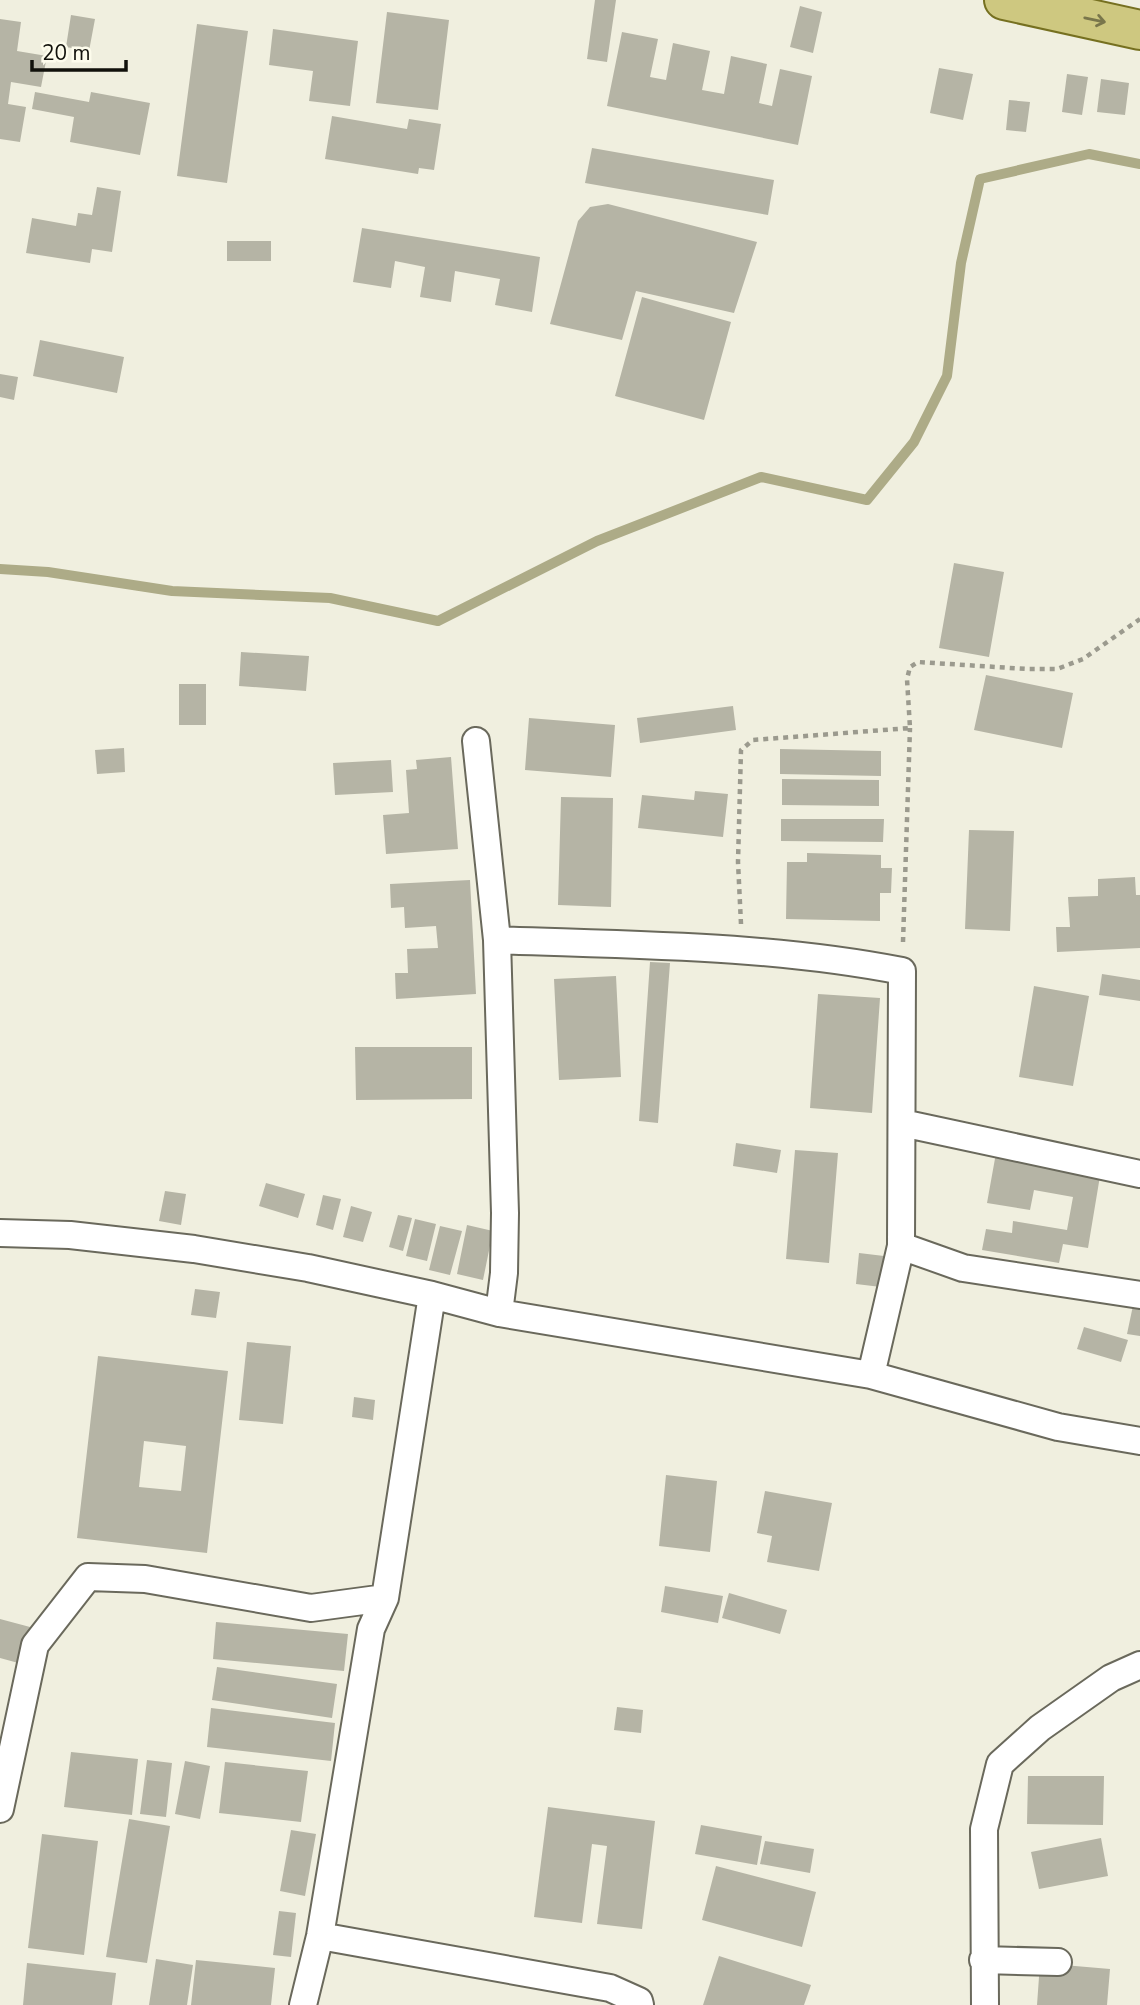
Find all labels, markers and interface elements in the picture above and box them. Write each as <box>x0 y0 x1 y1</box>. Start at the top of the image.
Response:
one-way arrow <box>1083 13 1106 27</box>
scale bar <box>32 28 126 72</box>
text: 20 m <box>42 39 91 67</box>

